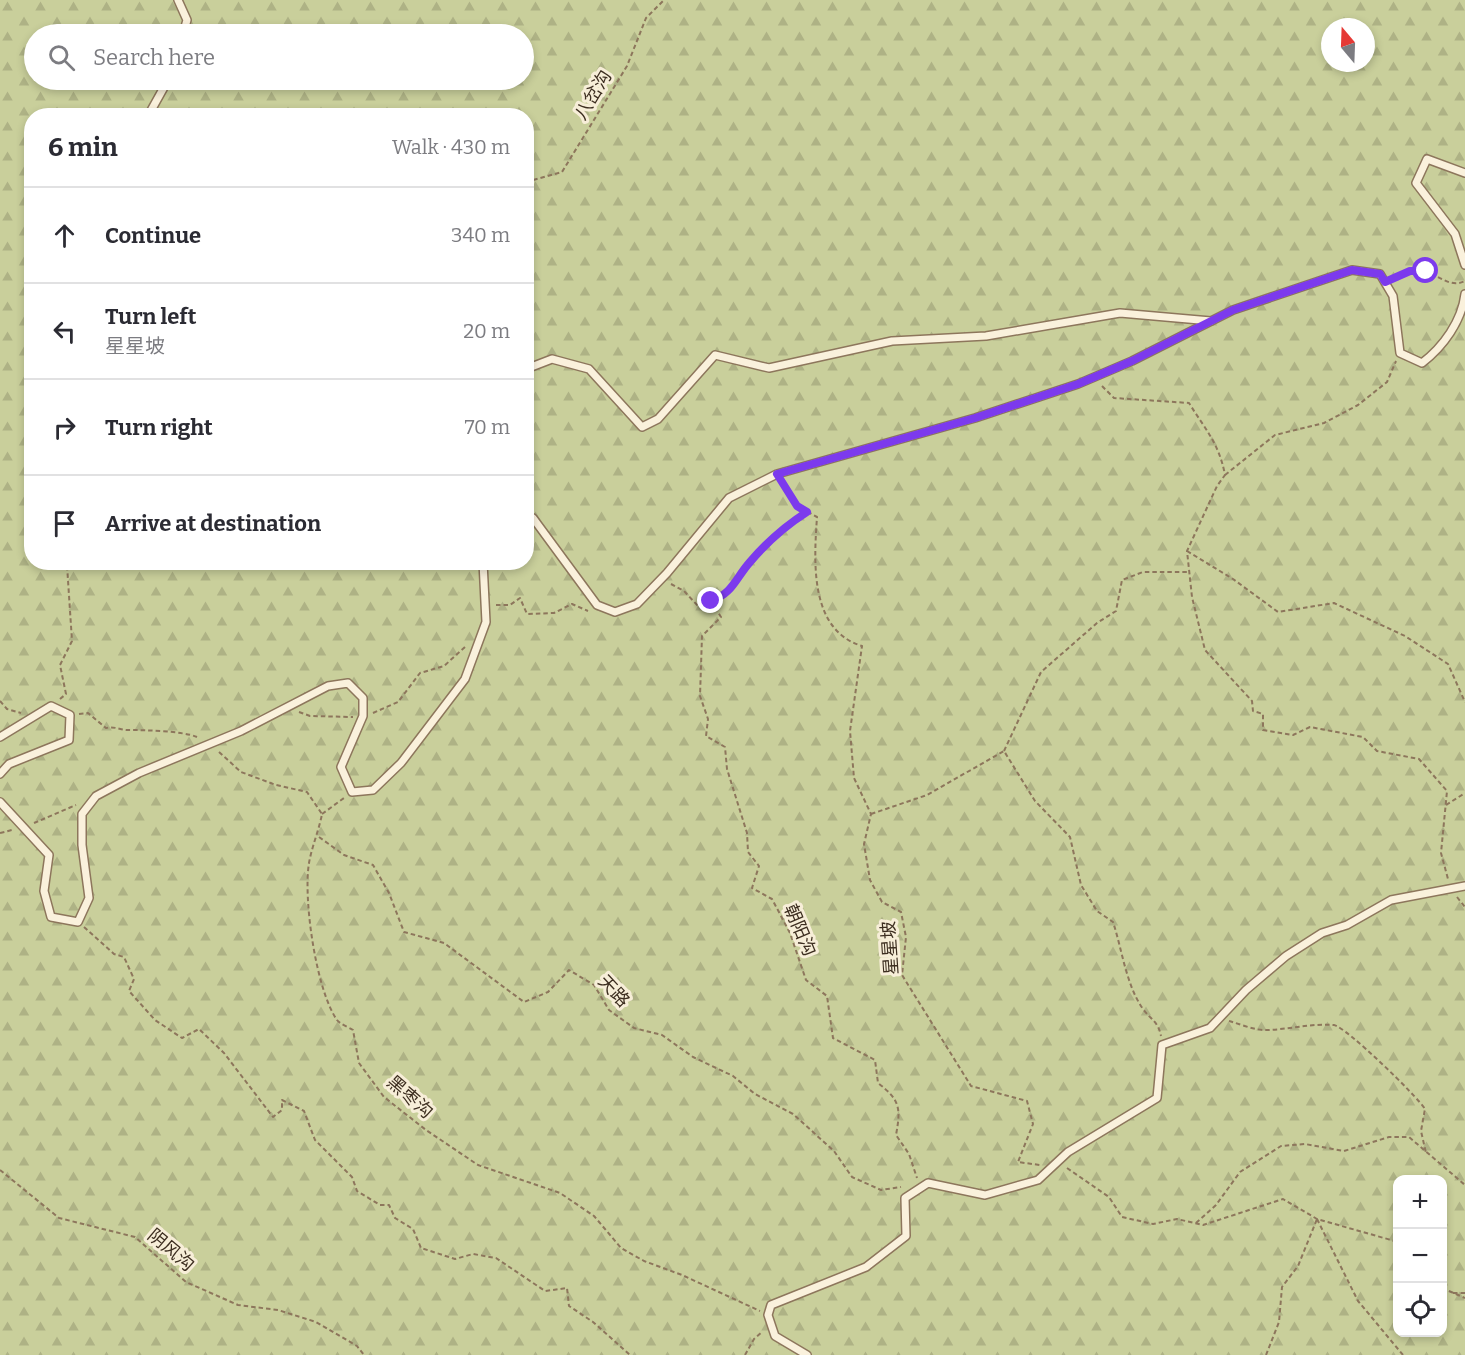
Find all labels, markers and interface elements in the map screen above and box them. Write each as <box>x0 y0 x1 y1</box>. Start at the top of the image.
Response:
north arrow <box>1321 18 1375 72</box>
search box <box>24 24 534 90</box>
icon: search <box>45 41 78 74</box>
text: Search here <box>93 44 215 71</box>
street label: 八岔沟 <box>570 66 616 124</box>
text: 6 min <box>48 132 118 163</box>
text: Walk · 430 m <box>392 135 510 159</box>
icon: ahead <box>48 219 81 252</box>
text: Continue <box>105 222 201 249</box>
text: 340 m <box>451 223 510 247</box>
route start <box>1412 257 1438 283</box>
text: Turn left <box>105 303 197 330</box>
icon: left <box>48 315 81 348</box>
text: 20 m <box>463 319 510 343</box>
text: 星星坡 <box>105 334 165 358</box>
icon: right <box>48 411 81 444</box>
text: Turn right <box>105 414 213 441</box>
text: 70 m <box>464 415 510 439</box>
icon: arrive <box>48 507 81 540</box>
text: Arrive at destination <box>105 510 321 537</box>
route end <box>697 587 723 613</box>
street label: 朝阳沟 <box>779 901 821 959</box>
street label: 星星坡 <box>877 920 903 976</box>
street label: 天路 <box>594 970 634 1012</box>
street label: 黑枣沟 <box>382 1071 438 1123</box>
map controls <box>1393 1175 1447 1337</box>
button: + <box>1393 1175 1447 1229</box>
street label: 阴风沟 <box>143 1224 199 1276</box>
button: − <box>1393 1229 1447 1283</box>
button: locate <box>1393 1283 1447 1337</box>

